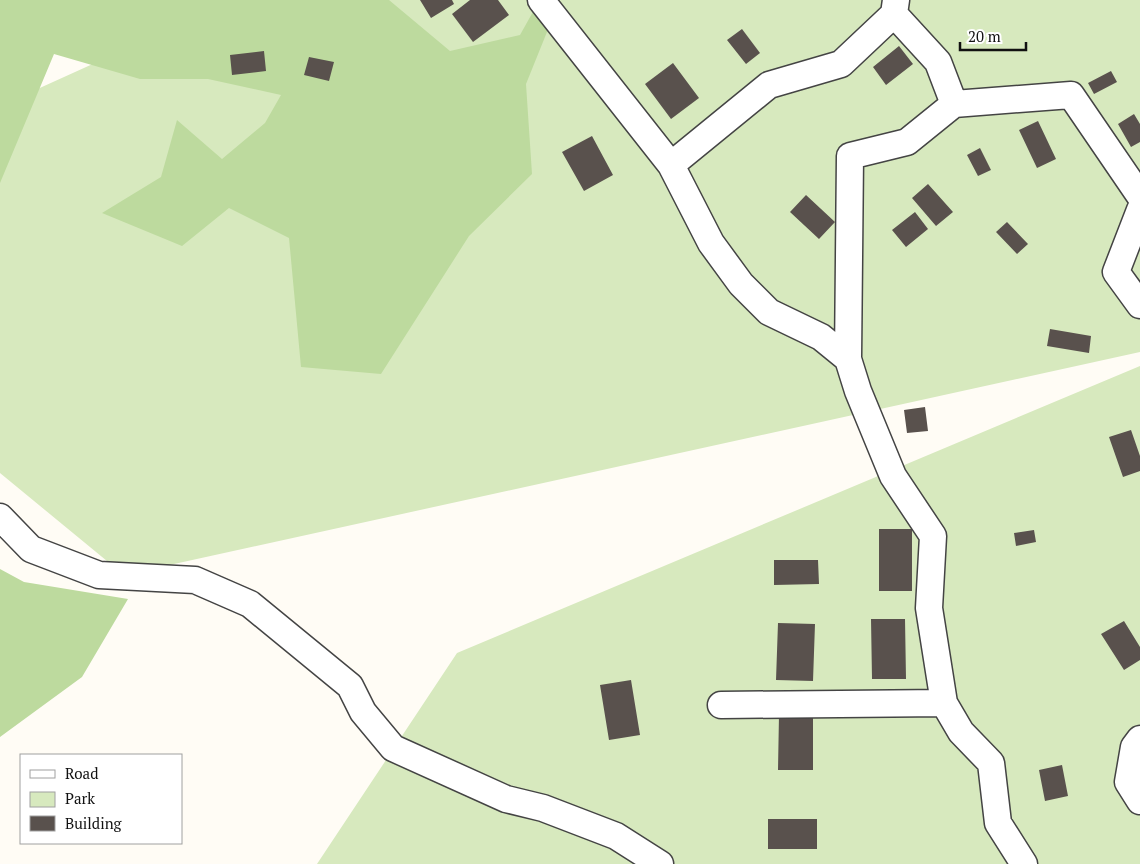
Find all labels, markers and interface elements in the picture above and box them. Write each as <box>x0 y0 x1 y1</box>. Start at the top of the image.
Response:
scale bar <box>960 20 1026 52</box>
text: 20 m <box>968 26 1001 46</box>
legend <box>20 754 182 844</box>
text: Road <box>65 763 98 783</box>
text: Park <box>65 788 95 808</box>
text: Building <box>65 813 123 833</box>

